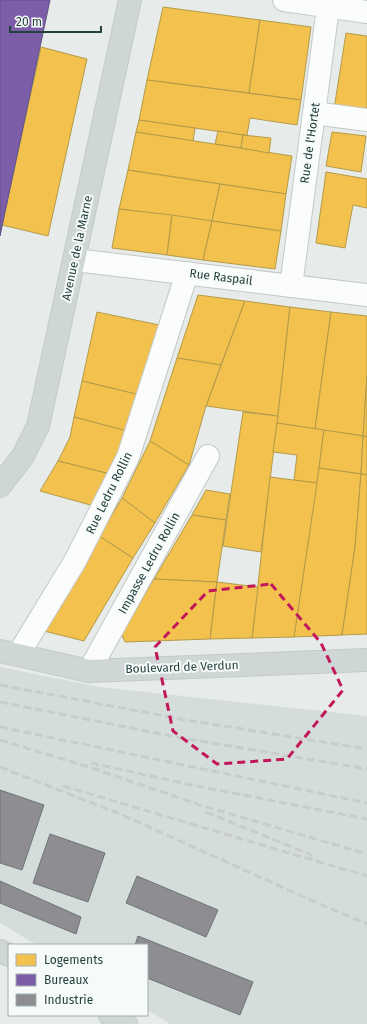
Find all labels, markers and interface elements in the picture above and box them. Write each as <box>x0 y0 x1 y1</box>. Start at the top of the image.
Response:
scale bar <box>10 8 101 34</box>
text: 20 m <box>16 15 42 29</box>
street label: Rue de l'Hortet <box>297 101 323 184</box>
street label: Avenue de la Marne <box>59 194 95 302</box>
street label: Rue Raspail <box>189 266 254 288</box>
street label: Rue Ledru Rollin <box>83 450 135 536</box>
street label: Impasse Ledru Rollin <box>115 510 183 616</box>
street label: Boulevard de Verdun <box>125 658 239 676</box>
legend <box>8 944 148 1016</box>
text: Logements <box>44 953 103 967</box>
text: Bureaux <box>44 973 88 987</box>
text: Industrie <box>44 993 93 1007</box>

